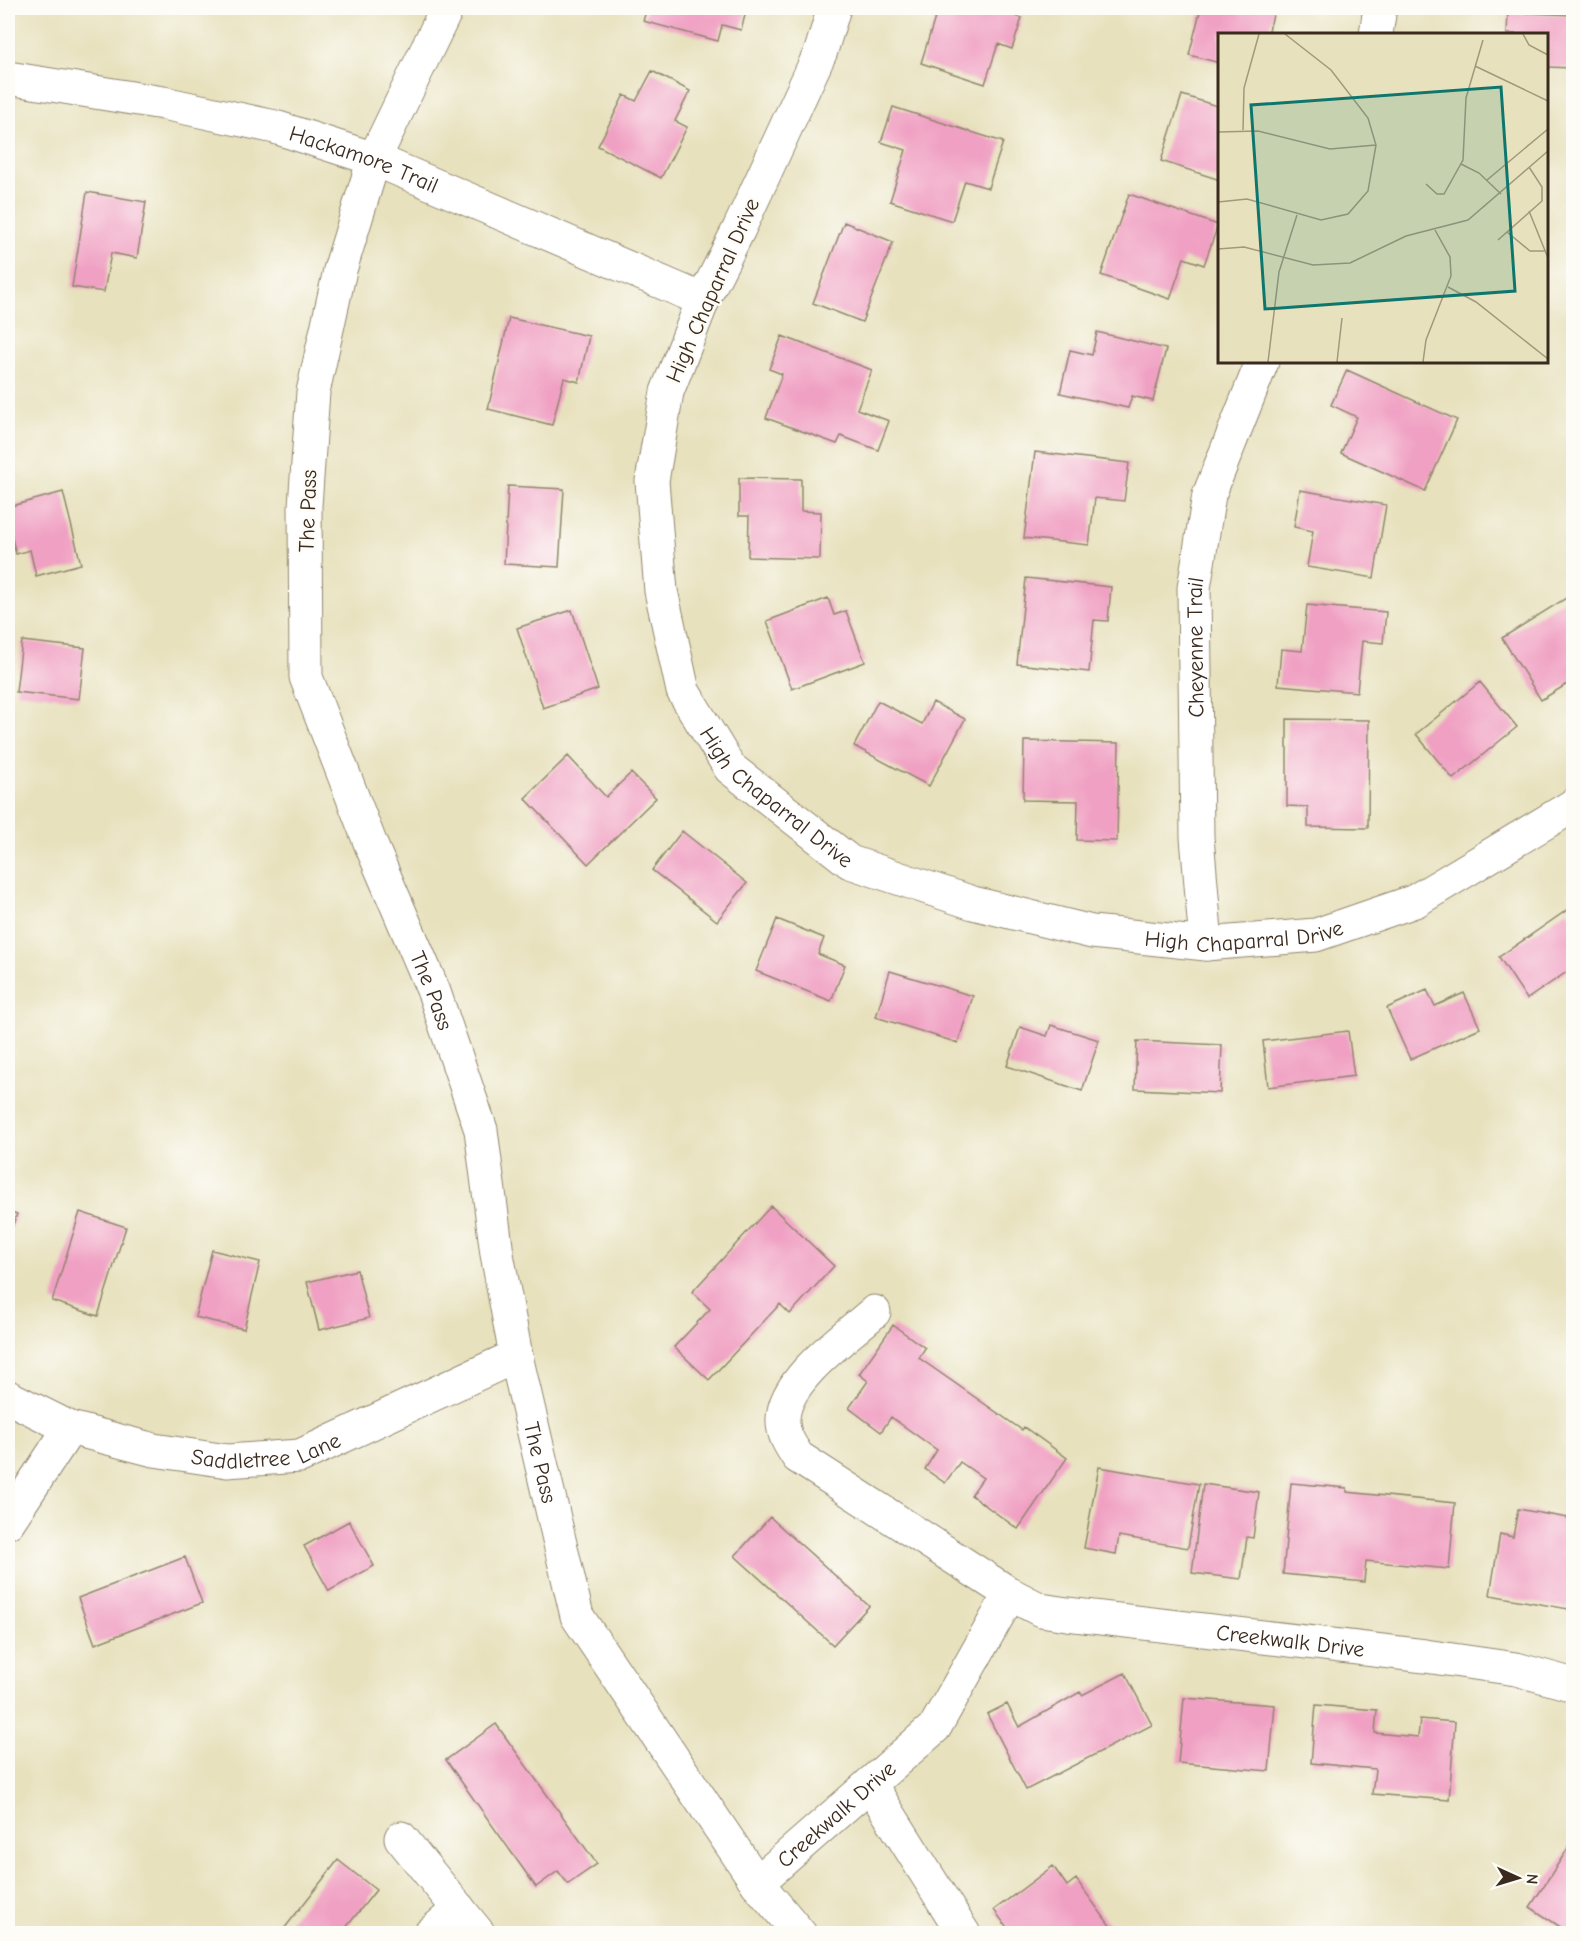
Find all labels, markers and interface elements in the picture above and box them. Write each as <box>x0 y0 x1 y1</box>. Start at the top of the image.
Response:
inset map <box>1218 33 1548 363</box>
street label: Hackamore Trail <box>286 120 442 199</box>
street label: High Chaparral Drive <box>661 194 765 387</box>
street label: The Pass <box>294 469 322 553</box>
street label: Cheyenne Trail <box>1182 575 1210 718</box>
street label: High Chaparral Drive <box>694 722 858 873</box>
street label: High Chaparral Drive <box>1143 915 1347 958</box>
street label: The Pass <box>404 947 458 1034</box>
street label: The Pass <box>518 1419 562 1506</box>
street label: Saddletree Lane <box>189 1427 345 1475</box>
street label: Creekwalk Drive <box>1215 1620 1366 1663</box>
street label: Creekwalk Drive <box>772 1756 901 1873</box>
north arrow <box>1488 1848 1548 1908</box>
text: N <box>1523 1873 1541 1885</box>

